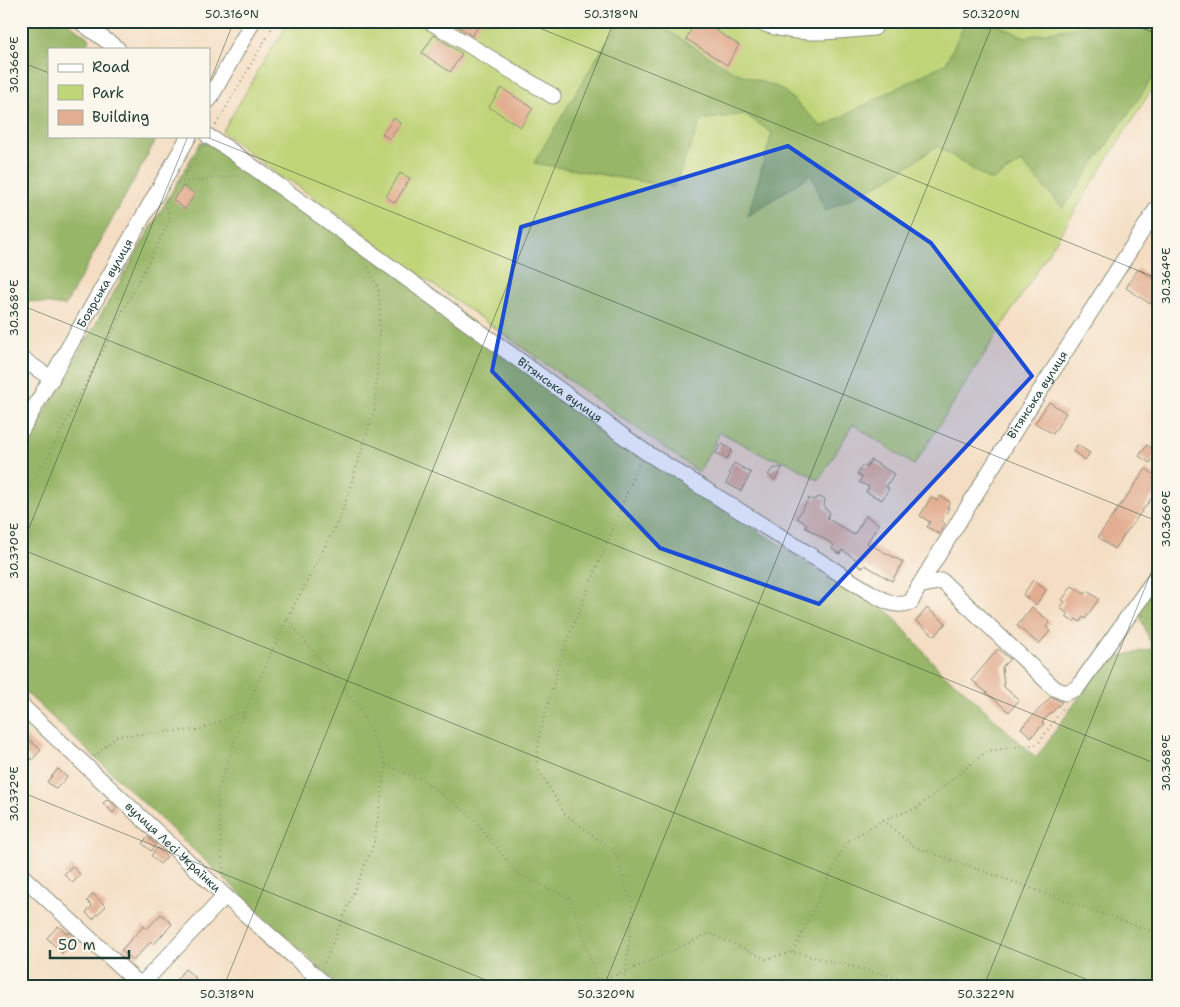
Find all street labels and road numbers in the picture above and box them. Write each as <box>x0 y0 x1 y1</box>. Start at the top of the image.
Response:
street label: Боярська вулиця <box>73 236 137 331</box>
street label: Вітянська вулиця <box>1004 348 1072 442</box>
street label: Вітянська вулиця <box>514 354 606 426</box>
street label: вулиця Лесі Українки <box>121 798 224 896</box>

